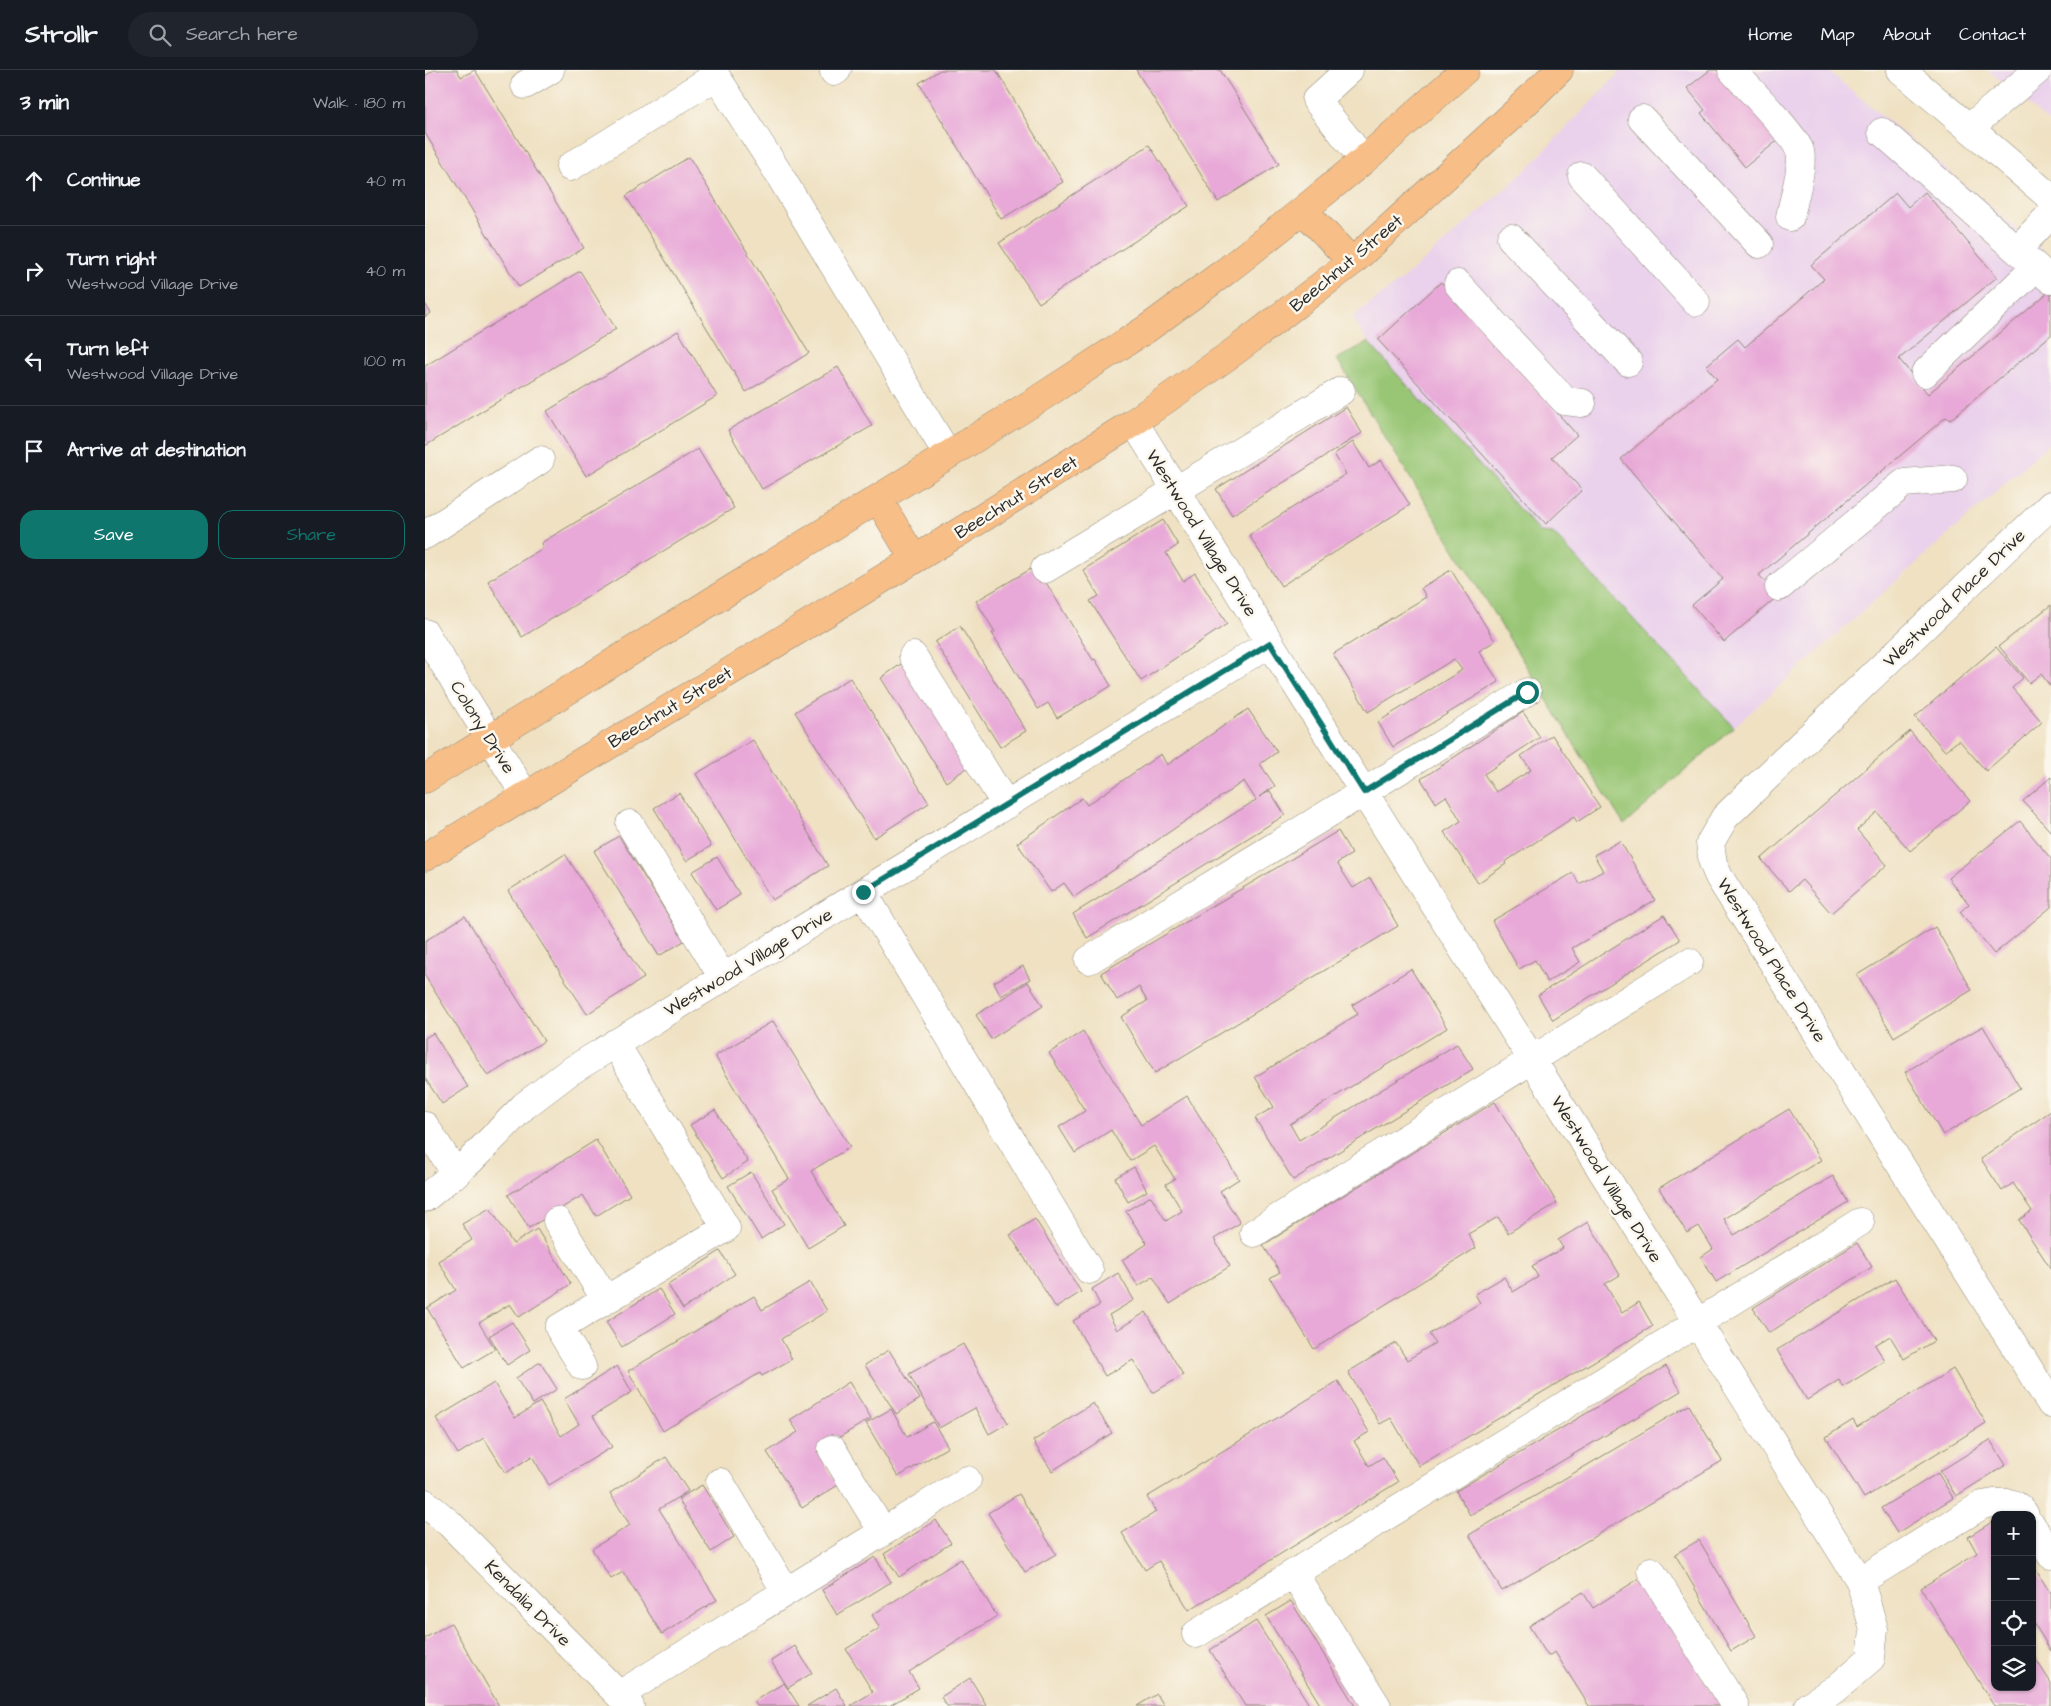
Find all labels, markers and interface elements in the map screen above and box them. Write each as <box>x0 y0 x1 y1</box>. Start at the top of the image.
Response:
search box <box>128 12 478 57</box>
text: Strollr <box>25 18 98 52</box>
icon: search <box>146 21 174 49</box>
text: Search here <box>186 21 298 48</box>
text: Home <box>1748 22 1793 47</box>
text: Map <box>1821 22 1855 47</box>
text: About <box>1883 22 1931 47</box>
text: Contact <box>1959 22 2026 47</box>
text: 3 min <box>20 88 69 117</box>
text: Walk · 180 m <box>313 92 405 114</box>
icon: ahead <box>20 167 48 195</box>
text: Continue <box>67 167 141 194</box>
text: 40 m <box>365 170 405 192</box>
street label: Beechnut Street <box>1284 208 1409 318</box>
text: Turn right <box>67 246 156 273</box>
icon: right <box>20 257 48 285</box>
text: 40 m <box>365 260 405 282</box>
text: Westwood Village Drive <box>67 273 238 295</box>
text: Turn left <box>67 336 148 363</box>
icon: left <box>20 347 48 375</box>
text: 100 m <box>364 350 405 372</box>
text: Westwood Village Drive <box>67 363 238 385</box>
icon: arrive <box>20 437 48 465</box>
text: Arrive at destination <box>67 437 246 464</box>
street label: Westwood Village Drive <box>1139 445 1263 622</box>
street label: Beechnut Street <box>950 449 1083 545</box>
button: Save <box>20 510 208 559</box>
button: Share <box>218 510 405 559</box>
street label: Westwood Place Drive <box>1878 523 2031 673</box>
street label: Beechnut Street <box>604 660 738 754</box>
street label: Colony Drive <box>443 676 521 779</box>
route start <box>1516 681 1539 704</box>
street label: Westwood Place Drive <box>1711 873 1833 1047</box>
route end <box>852 881 875 904</box>
street label: Westwood Village Drive <box>659 902 838 1024</box>
street label: Westwood Village Drive <box>1544 1091 1668 1268</box>
map controls <box>1991 1511 2036 1691</box>
button: + <box>1991 1511 2036 1556</box>
street label: Kendalia Drive <box>479 1554 577 1652</box>
button: − <box>1991 1556 2036 1601</box>
button: locate <box>1991 1601 2036 1646</box>
button: layers <box>1991 1646 2036 1691</box>

